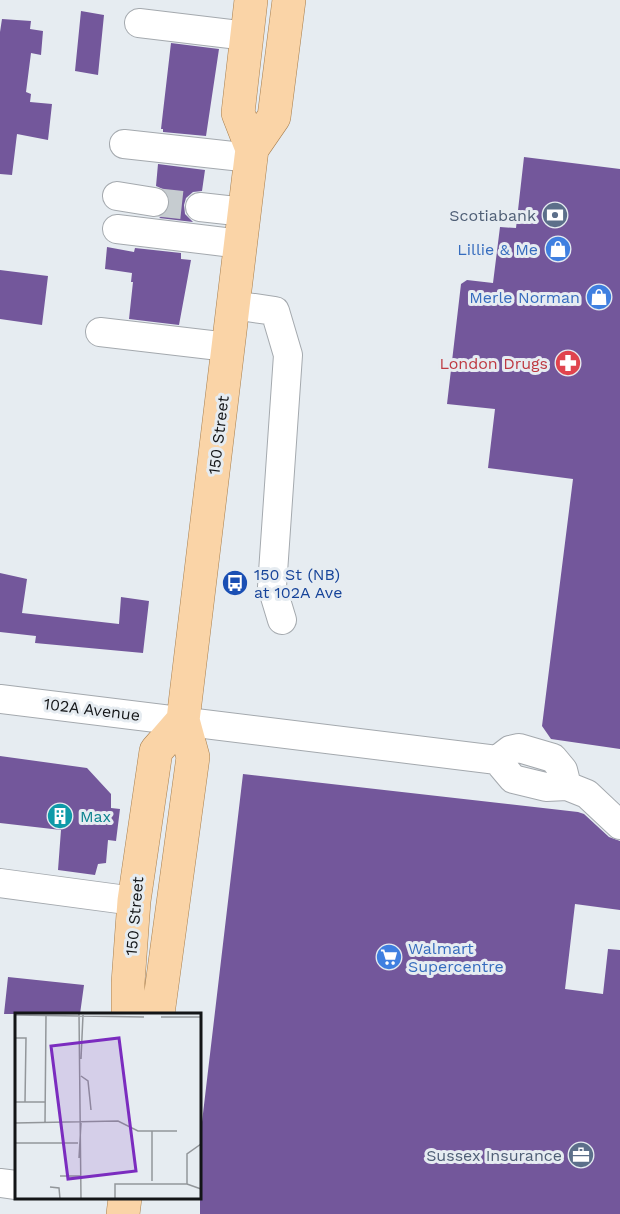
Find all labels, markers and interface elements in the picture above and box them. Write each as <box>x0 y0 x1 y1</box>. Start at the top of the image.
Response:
bank icon: Scotiabank <box>540 200 570 230</box>
place label: Scotiabank <box>449 206 536 225</box>
shop icon: Lillie & Me <box>543 234 573 264</box>
place label: Lillie & Me <box>457 240 538 259</box>
shop icon: Merle Norman <box>584 282 614 312</box>
place label: Merle Norman <box>469 288 580 307</box>
pharmacy icon: London Drugs <box>553 348 583 378</box>
place label: London Drugs <box>439 354 548 373</box>
street label: 150 Street <box>204 394 233 475</box>
place label: 150 St (NB) at 102A Ave <box>254 565 342 602</box>
bus stop icon: 150 St (NB) at 102A Ave <box>220 568 250 598</box>
street label: 102A Avenue <box>43 694 141 725</box>
building icon: Max <box>45 801 75 831</box>
place label: Max <box>80 807 111 826</box>
street label: 150 Street <box>122 876 147 956</box>
place label: Walmart Supercentre <box>408 939 504 976</box>
supermarket icon: Walmart Supercentre <box>374 942 404 972</box>
inset map <box>15 1013 201 1199</box>
office icon: Sussex Insurance <box>566 1140 596 1170</box>
place label: Sussex Insurance <box>426 1146 562 1165</box>

